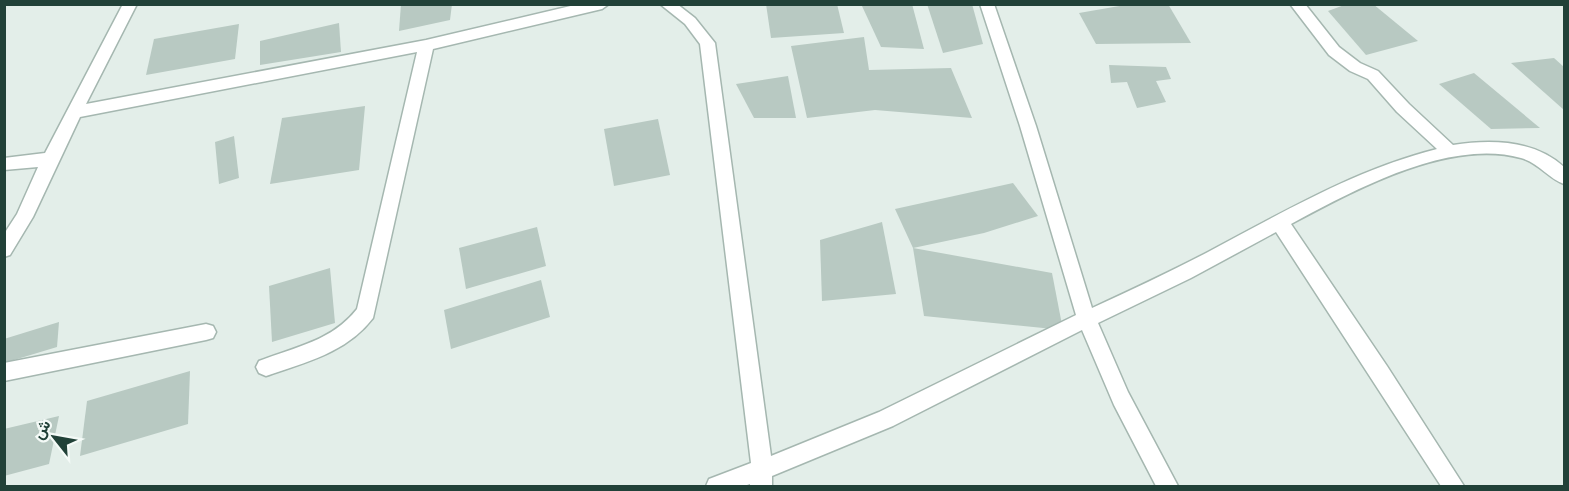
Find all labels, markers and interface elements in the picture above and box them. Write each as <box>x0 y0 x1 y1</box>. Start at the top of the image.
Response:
north arrow <box>24 407 84 467</box>
text: ش <box>28 416 55 443</box>

